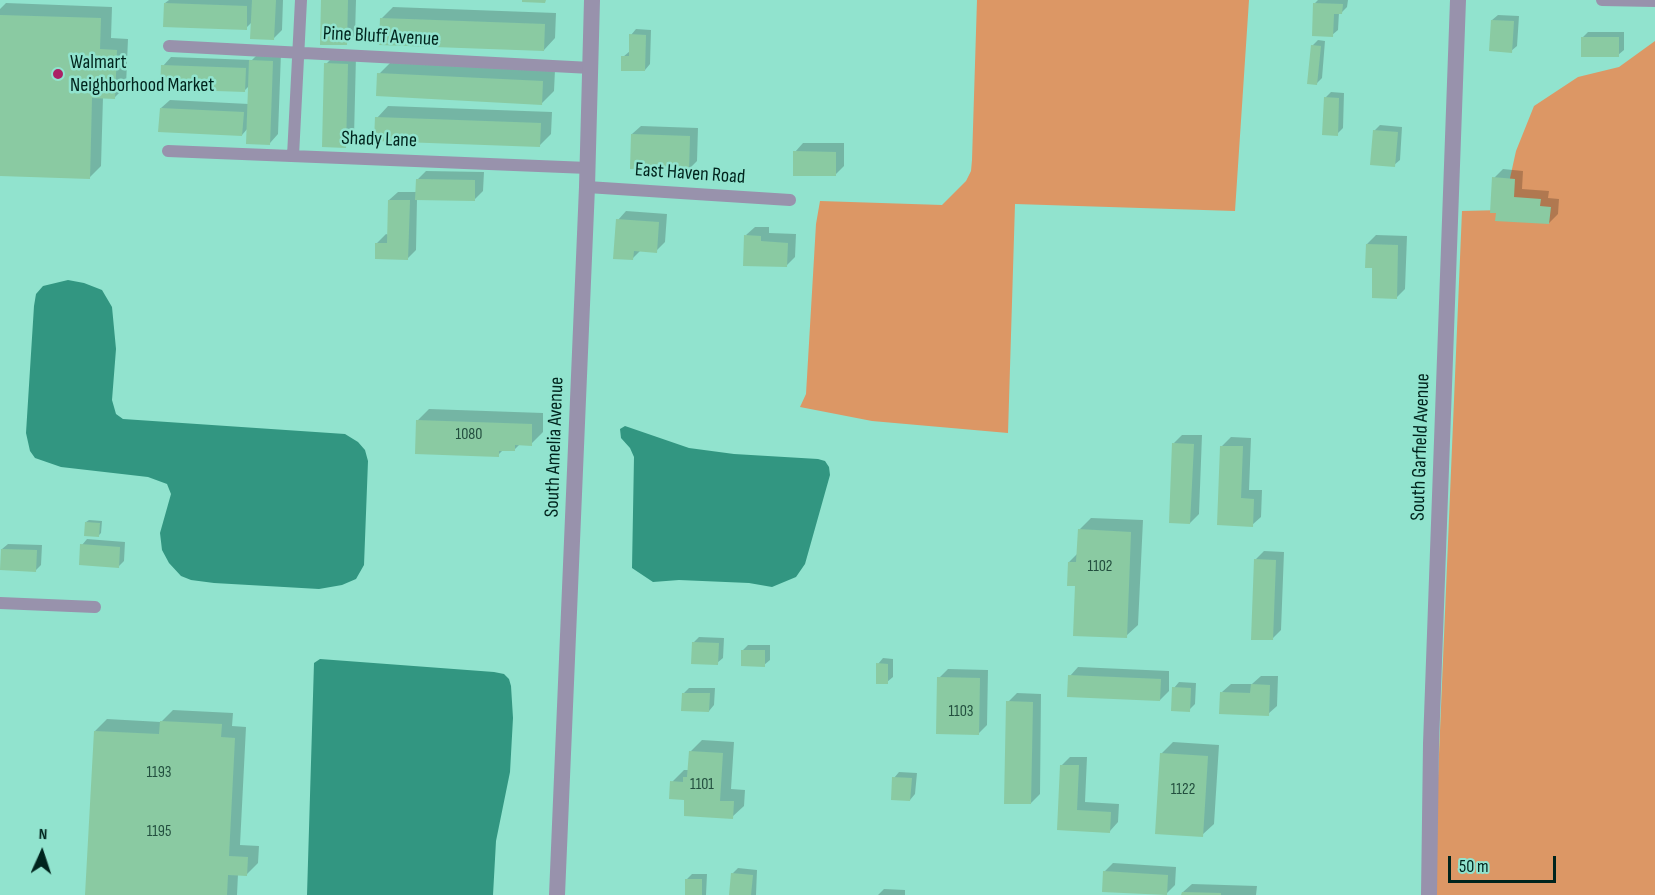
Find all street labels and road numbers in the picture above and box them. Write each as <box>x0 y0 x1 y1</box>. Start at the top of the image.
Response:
street label: Pine Bluff Avenue <box>322 22 440 52</box>
street label: Shady Lane <box>341 127 417 153</box>
street label: East Haven Road <box>634 158 746 190</box>
street label: South Garfield Avenue <box>1406 373 1436 521</box>
street label: South Amelia Avenue <box>541 376 569 518</box>

